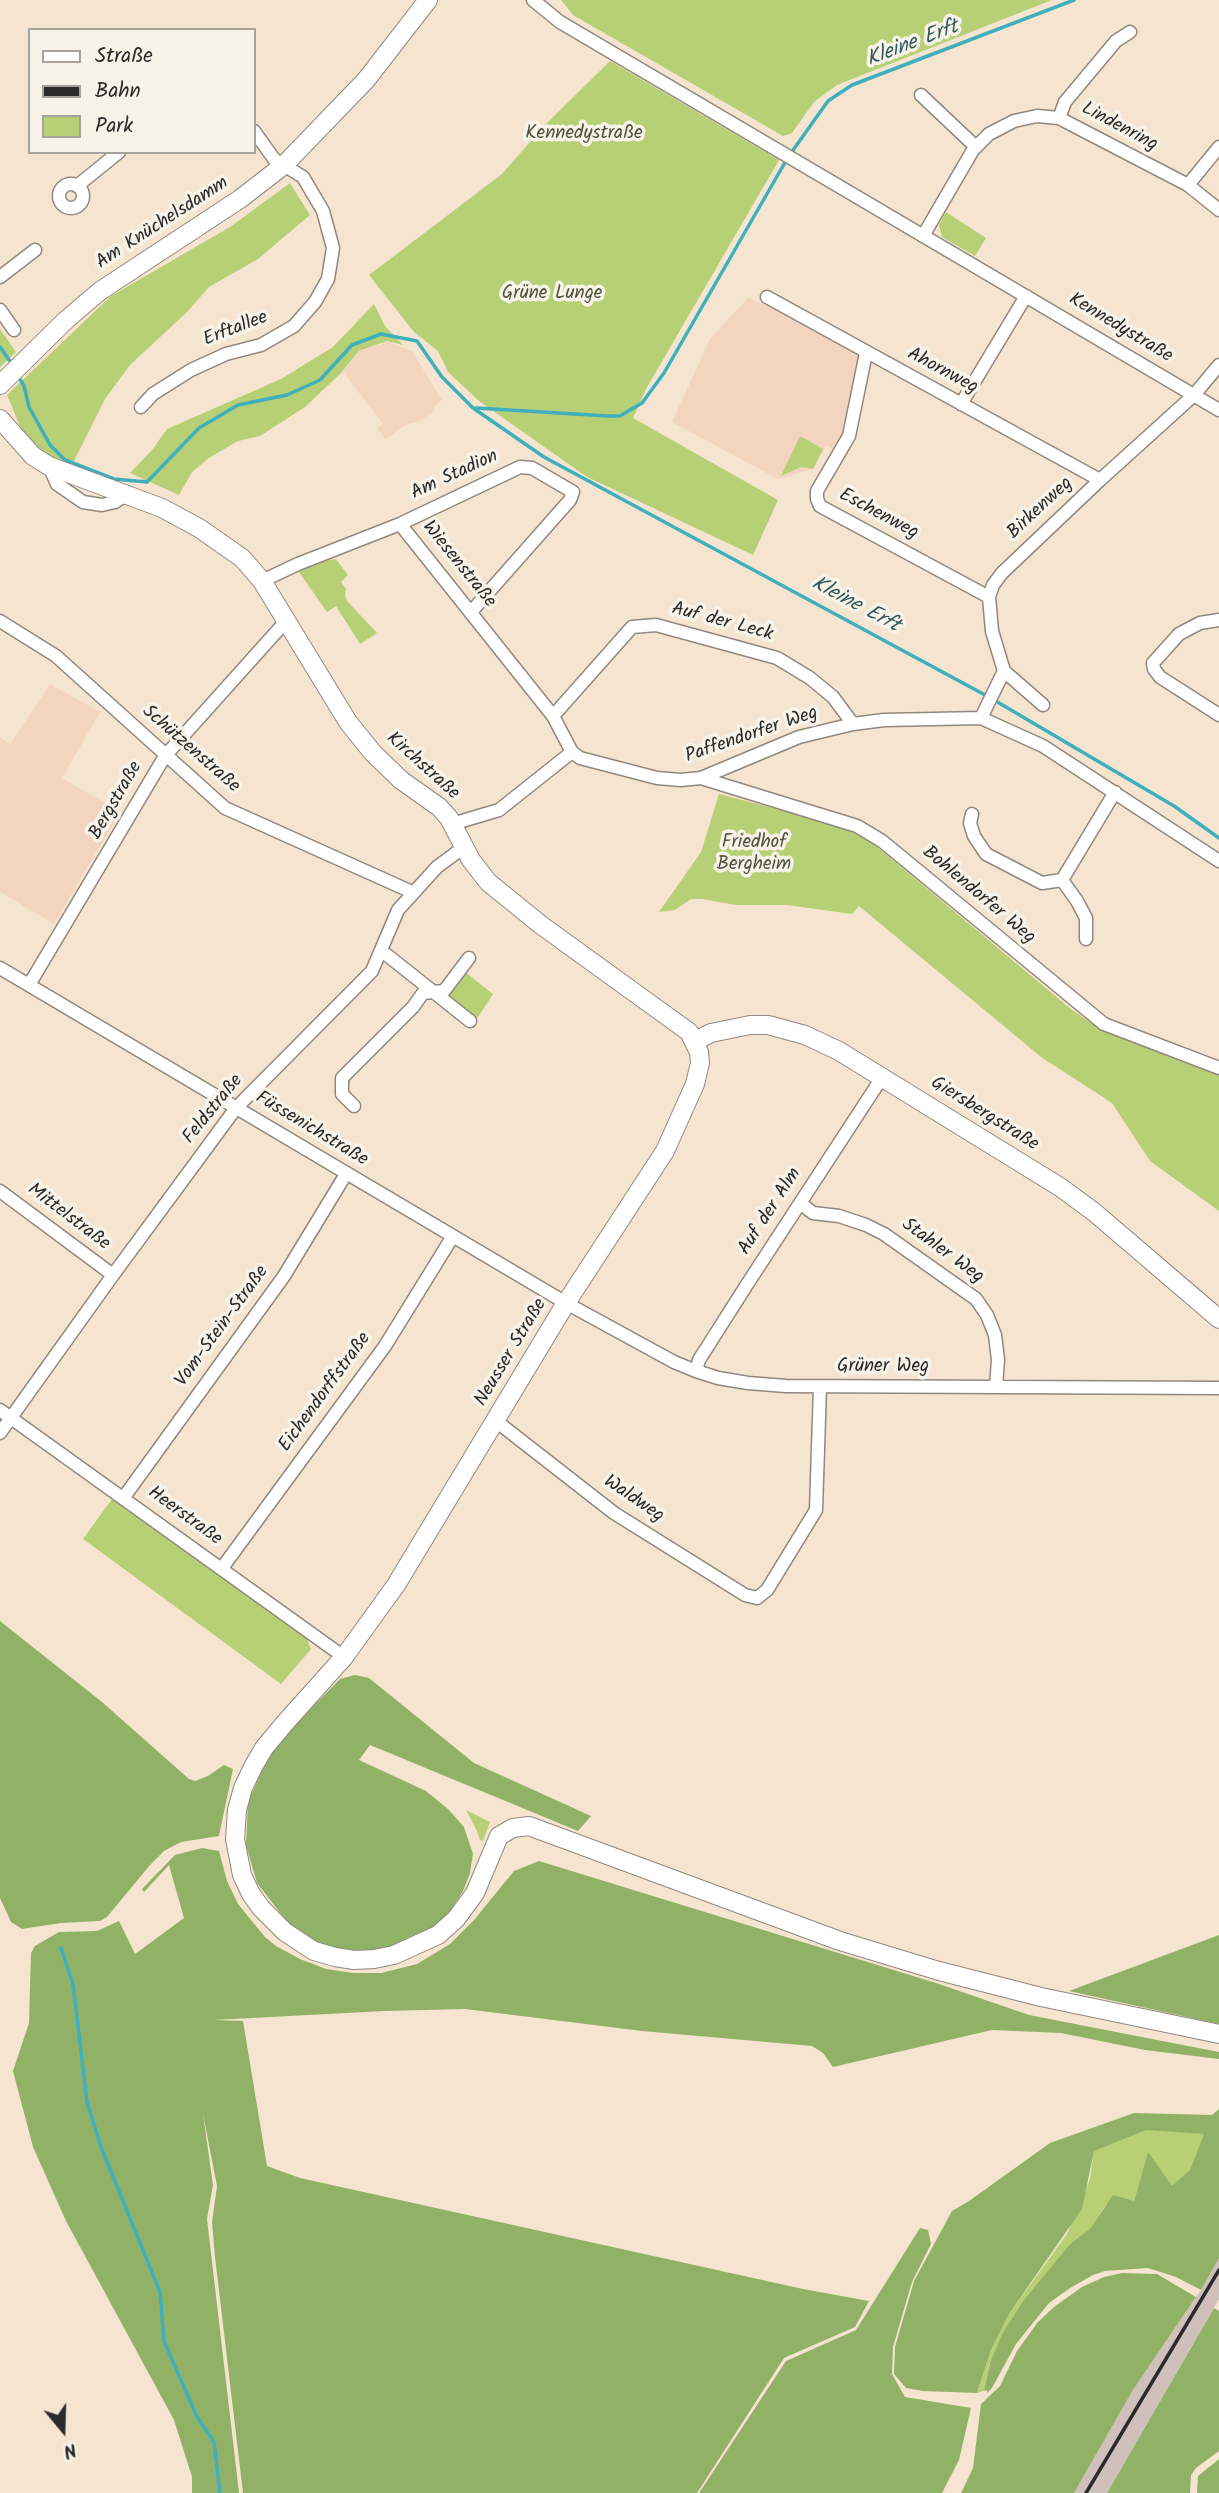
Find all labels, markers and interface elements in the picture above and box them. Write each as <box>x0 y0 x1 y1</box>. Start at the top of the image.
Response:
water label: Kleine Erft <box>864 16 962 74</box>
legend <box>28 28 256 154</box>
text: Straße <box>95 40 153 73</box>
text: Bahn <box>95 75 141 108</box>
street label: Lindenring <box>1077 98 1161 158</box>
text: Park <box>95 110 133 143</box>
park label: Kennedystraße <box>525 124 643 146</box>
street label: Am Knüchelsdamm <box>92 173 234 275</box>
park label: Grüne Lunge <box>502 284 602 306</box>
street label: Kennedystraße <box>1064 289 1176 369</box>
street label: Erftallee <box>201 307 271 353</box>
street label: Ahornweg <box>903 344 981 400</box>
street label: Am Stadion <box>408 446 502 506</box>
street label: Birkenweg <box>1004 473 1078 545</box>
street label: Eschenweg <box>834 485 922 545</box>
street label: Wiesenstraße <box>416 517 500 613</box>
water label: Kleine Erft <box>807 572 903 640</box>
street label: Auf der Leck <box>669 599 775 647</box>
street label: Schützenstraße <box>136 701 244 799</box>
street label: Paffendorfer Weg <box>683 703 821 769</box>
street label: Kirchstraße <box>381 728 463 806</box>
street label: Bergstraße <box>86 758 148 844</box>
park label: Friedhof Bergheim <box>717 833 791 877</box>
street label: Bohlendorfer Weg <box>917 842 1039 950</box>
street label: Feldstraße <box>179 1071 249 1149</box>
street label: Giersbergstraße <box>926 1073 1042 1157</box>
street label: Füssenichstraße <box>251 1087 371 1173</box>
street label: Auf der Alm <box>735 1164 807 1260</box>
street label: Mittelstraße <box>22 1179 114 1257</box>
street label: Stahler Weg <box>896 1215 988 1289</box>
street label: Vom-Stein-Straße <box>171 1262 275 1392</box>
street label: Neusser Straße <box>471 1295 553 1411</box>
street label: Eichendorffstraße <box>275 1329 377 1457</box>
street label: Grüner Weg <box>837 1357 929 1379</box>
street label: Waldweg <box>598 1471 668 1529</box>
street label: Heerstraße <box>142 1482 226 1552</box>
north arrow <box>28 2395 98 2465</box>
text: N <box>59 2434 80 2466</box>

